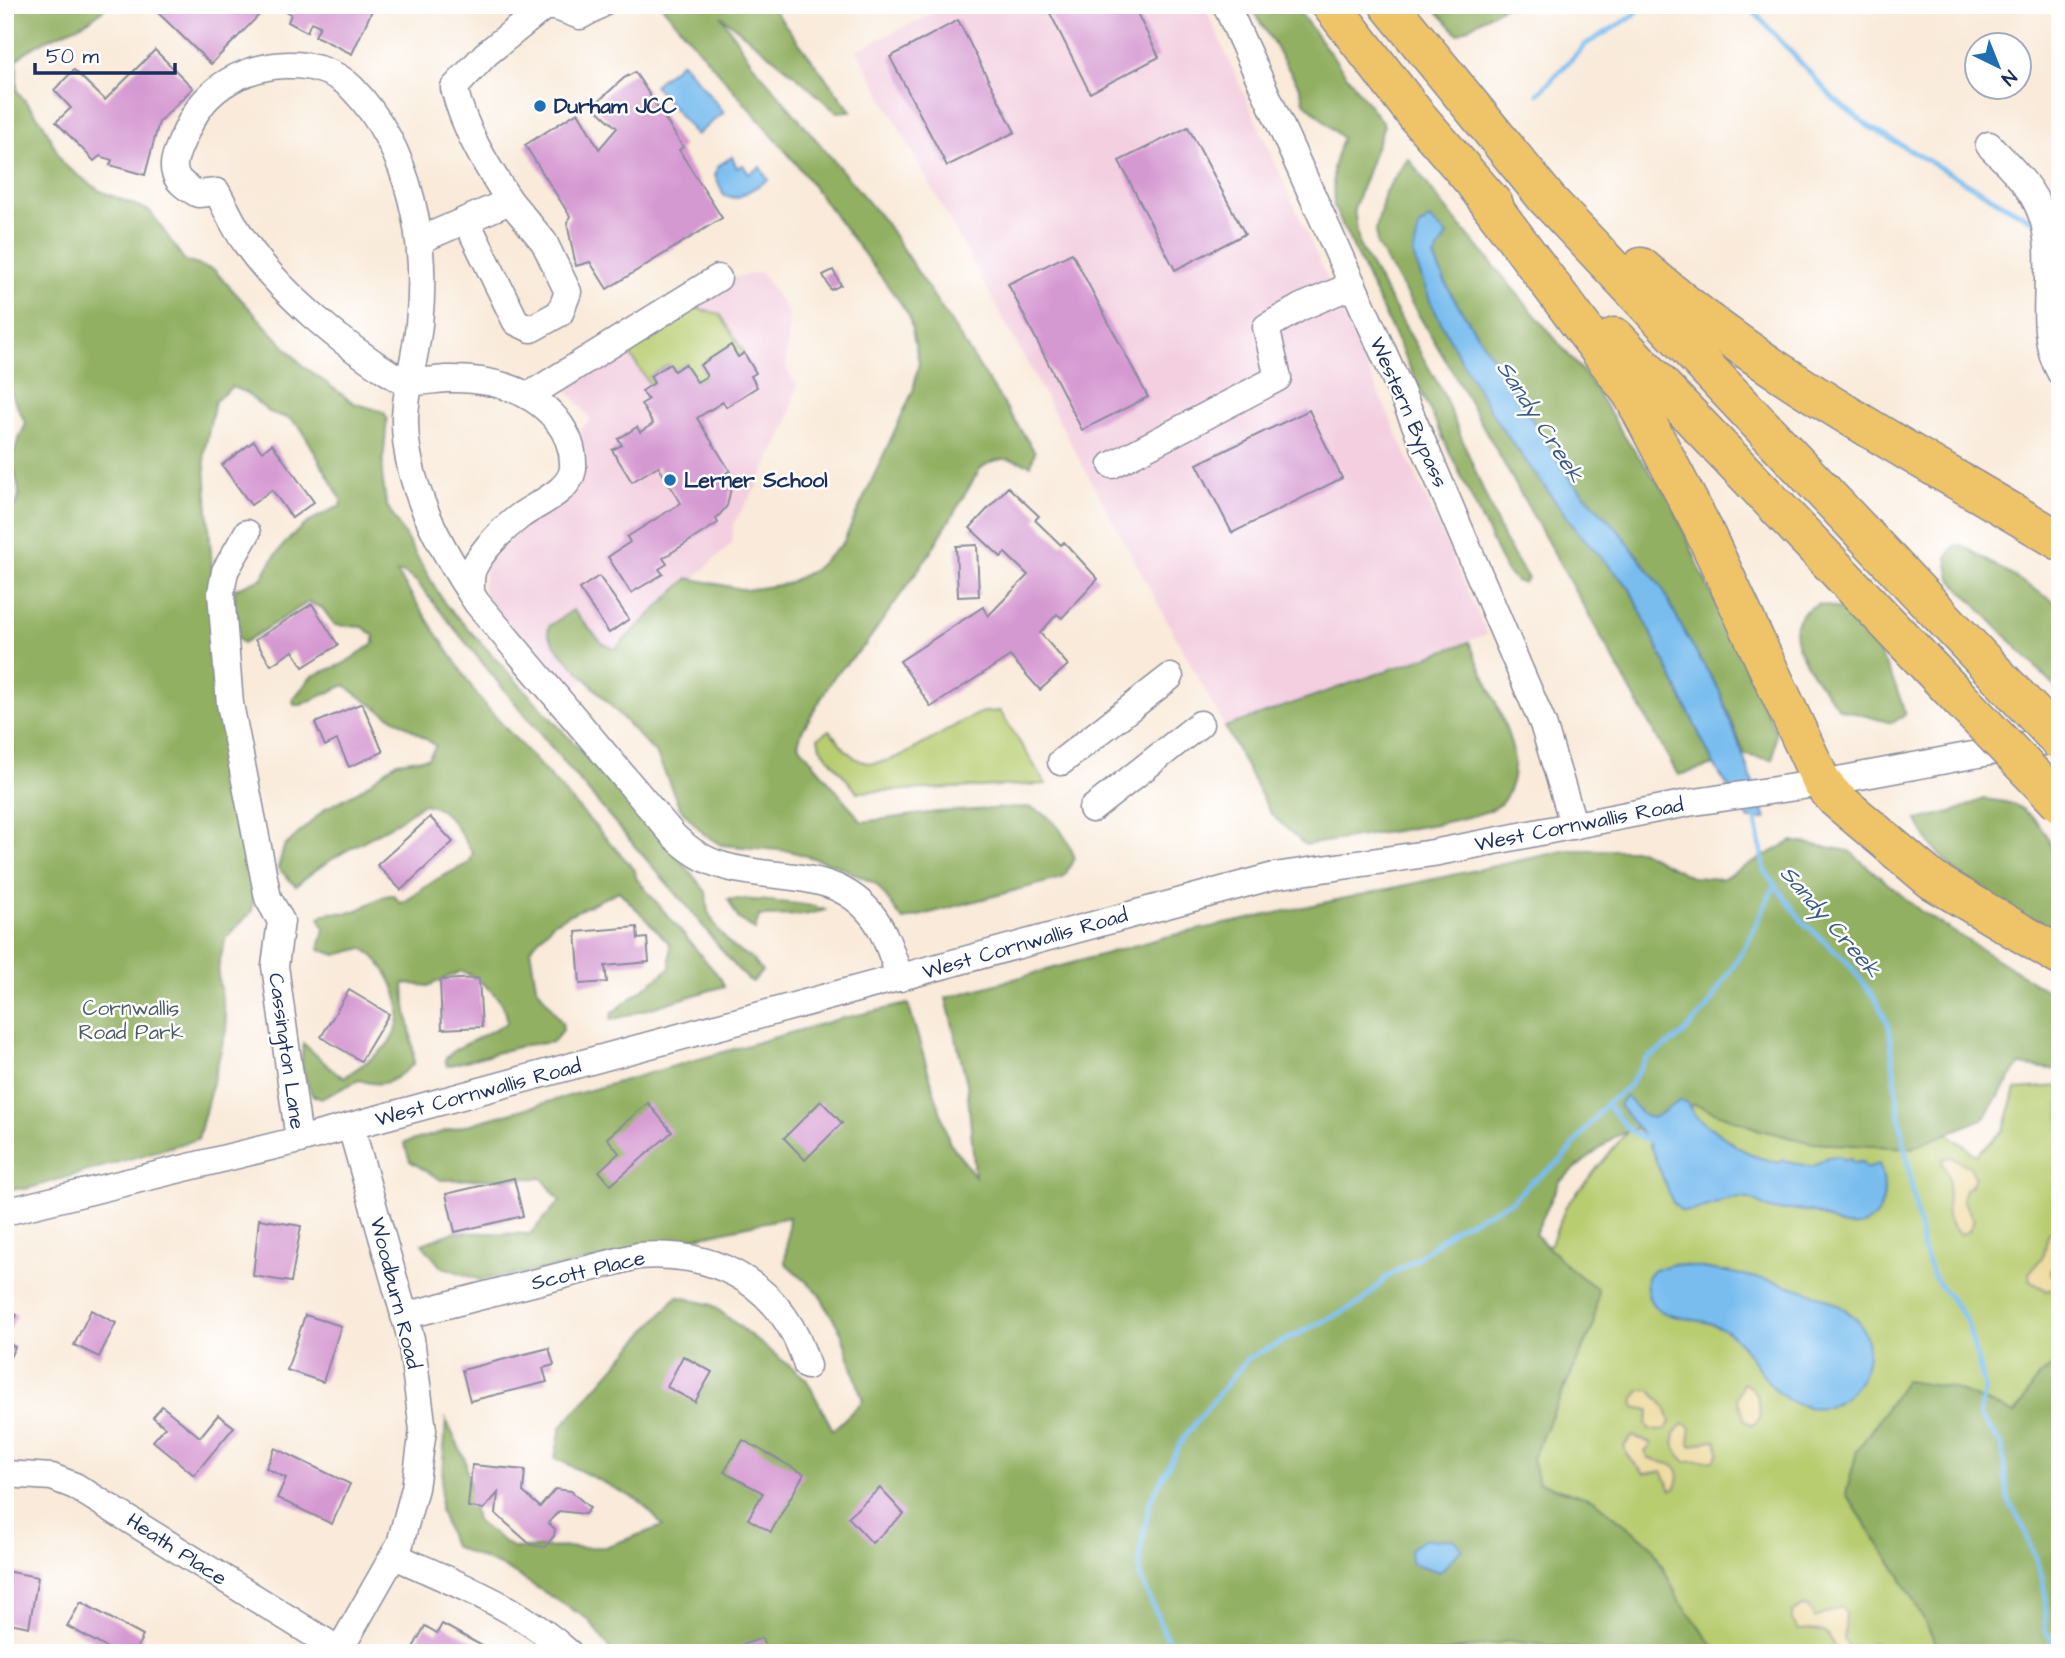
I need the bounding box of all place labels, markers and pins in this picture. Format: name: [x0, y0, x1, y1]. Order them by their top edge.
place label: Durham JCC: [554, 92, 677, 121]
marker: Durham JCC: [532, 98, 548, 114]
place label: Lerner School: [684, 466, 828, 495]
marker: Lerner School: [662, 472, 678, 488]

